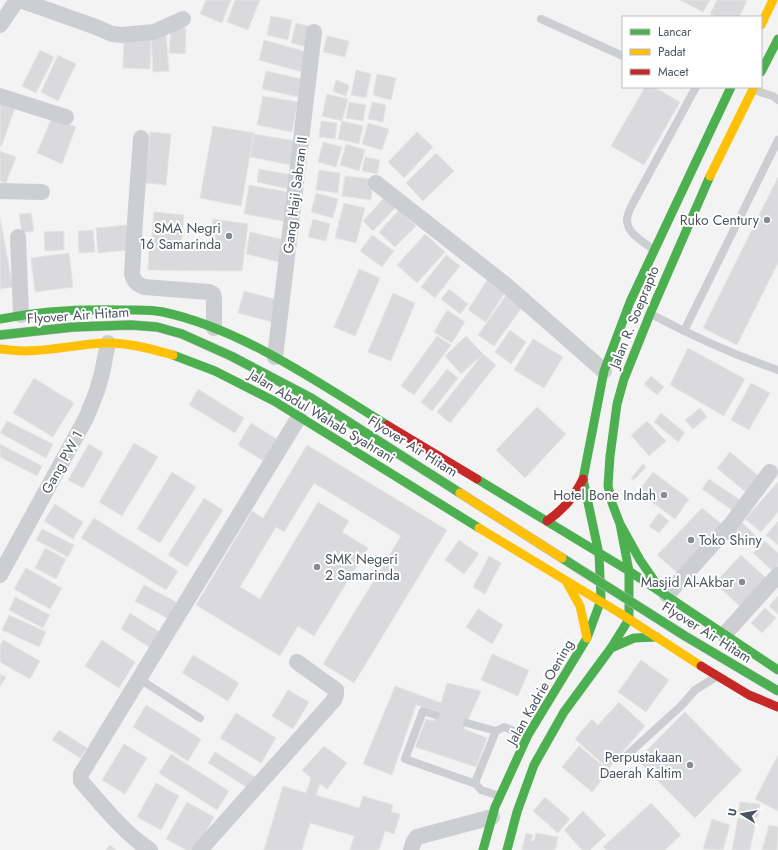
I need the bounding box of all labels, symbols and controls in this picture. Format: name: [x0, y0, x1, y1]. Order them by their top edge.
legend: [622, 16, 762, 88]
text: Lancar: [658, 23, 692, 41]
text: Padat: [658, 43, 686, 61]
text: Macet: [658, 63, 688, 81]
street label: Gang Haji Sabran II: [278, 135, 312, 255]
place label: Ruko Century: [680, 210, 760, 230]
marker: Ruko Century: [762, 215, 772, 225]
place label: SMA Negri 16 Samarinda: [140, 218, 221, 254]
marker: SMA Negri 16 Samarinda: [224, 231, 234, 241]
street label: Jalan R. Soeprapto: [604, 262, 664, 373]
street label: Flyover Air Hitam: [26, 301, 130, 329]
street label: Jalan Abdul Wahab Syahrani: [243, 363, 399, 468]
street label: Flyover Air Hitam: [364, 410, 462, 482]
street label: Gang PW 1: [36, 427, 88, 497]
place label: Hotel Bone Indah: [553, 485, 656, 505]
marker: Hotel Bone Indah: [659, 490, 669, 500]
place label: Toko Shiny: [699, 530, 762, 550]
marker: Toko Shiny: [686, 535, 696, 545]
place label: SMK Negeri 2 Samarinda: [325, 549, 400, 585]
marker: SMK Negeri 2 Samarinda: [312, 562, 322, 572]
place label: Masjid Al-Akbar: [641, 572, 734, 592]
marker: Masjid Al-Akbar: [737, 577, 747, 587]
street label: Flyover Air Hitam: [658, 596, 756, 668]
street label: Jalan Kadrie Oening: [501, 636, 578, 750]
place label: Perpustakaan Daerah Kaltim: [600, 747, 682, 783]
marker: Perpustakaan Daerah Kaltim: [685, 760, 695, 770]
north arrow: [722, 794, 762, 834]
text: U: [724, 807, 741, 817]

